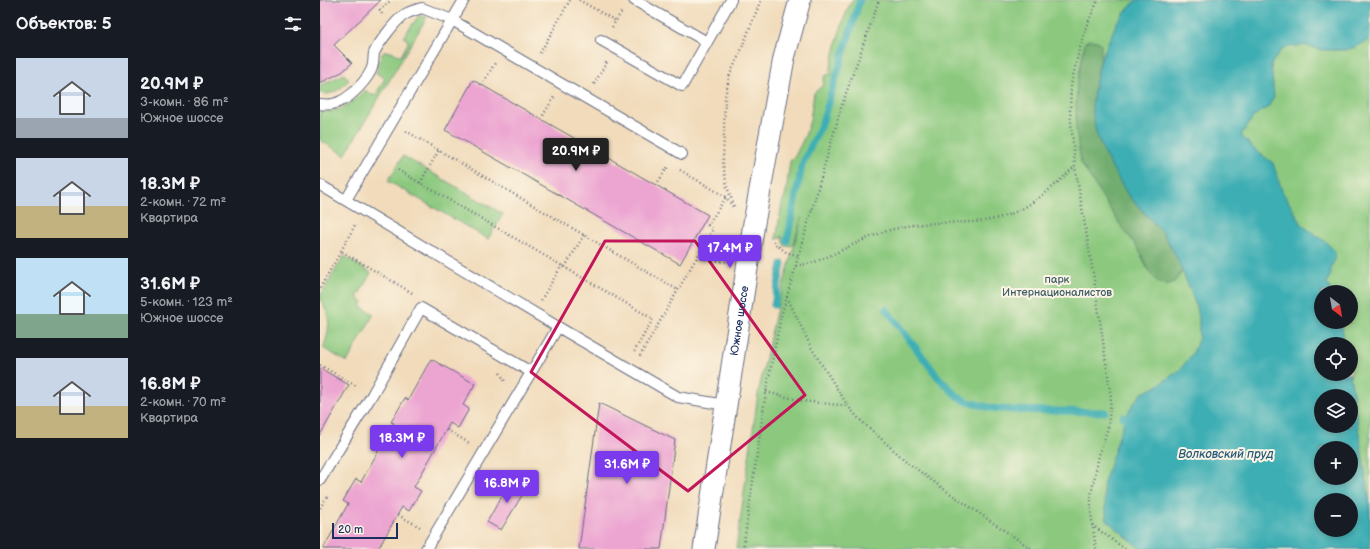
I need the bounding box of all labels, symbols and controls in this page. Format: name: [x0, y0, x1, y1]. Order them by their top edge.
icon: filters: [282, 13, 304, 35]
text: Объектов: 5: [16, 14, 112, 34]
icon: home: [48, 74, 96, 122]
text: 20.9M ₽: [140, 74, 203, 94]
text: 3-комн. · 86 m²: [140, 94, 229, 110]
text: Южное шоссе: [140, 110, 224, 126]
pin: 20.9M ₽: [539, 138, 613, 172]
text: 20.9M ₽: [552, 143, 600, 159]
icon: home: [48, 174, 96, 222]
text: 18.3M ₽: [140, 174, 200, 194]
text: 2-комн. · 72 m²: [140, 194, 226, 210]
text: Квартира: [140, 210, 198, 226]
pin: 17.4M ₽: [693, 235, 767, 269]
text: 17.4M ₽: [707, 240, 753, 256]
park label: парк Интернационалистов: [1002, 273, 1112, 299]
icon: home: [48, 274, 96, 322]
text: 31.6M ₽: [140, 274, 200, 294]
street label: Южное шоссе: [728, 285, 751, 357]
north arrow: [1314, 285, 1358, 329]
map controls: [1314, 285, 1358, 537]
text: 5-комн. · 123 m²: [140, 294, 233, 310]
text: Южное шоссе: [140, 310, 224, 326]
button: locate: [1314, 337, 1358, 381]
icon: home: [48, 374, 96, 422]
text: 16.8M ₽: [140, 374, 201, 394]
button: layers: [1314, 389, 1358, 433]
text: 2-комн. · 70 m²: [140, 394, 226, 410]
text: Квартира: [140, 410, 198, 426]
pin: 18.3M ₽: [365, 425, 439, 459]
text: 18.3M ₽: [379, 430, 425, 446]
button: +: [1314, 441, 1358, 485]
water label: Волковский пруд: [1178, 447, 1274, 462]
pin: 31.6M ₽: [590, 451, 664, 485]
text: 31.6M ₽: [604, 456, 650, 472]
pin: 16.8M ₽: [470, 470, 544, 504]
text: 16.8M ₽: [484, 475, 530, 491]
button: −: [1314, 493, 1358, 537]
scale bar: [332, 521, 398, 540]
text: 20 m: [338, 523, 363, 536]

